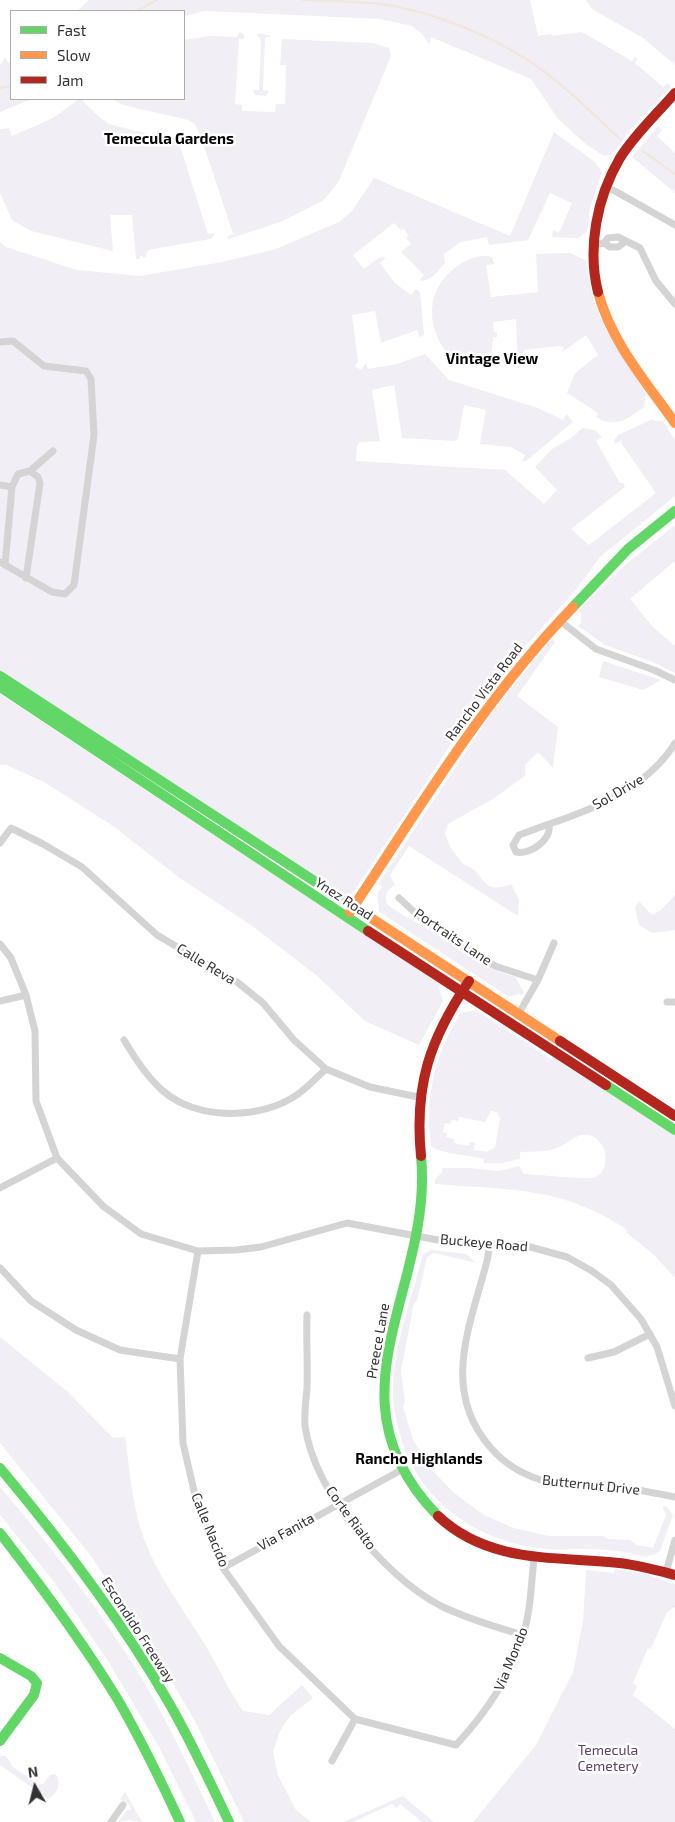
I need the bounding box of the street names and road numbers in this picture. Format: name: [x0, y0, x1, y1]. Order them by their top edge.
street label: Rancho Vista Road: [442, 640, 526, 744]
street label: Sol Drive: [589, 771, 647, 813]
street label: Ynez Road: [312, 874, 376, 924]
street label: Portraits Lane: [411, 905, 495, 969]
street label: Calle Reva: [174, 940, 238, 988]
street label: Buckeye Road: [439, 1231, 529, 1255]
street label: Preece Lane: [363, 1302, 393, 1380]
street label: Butternut Drive: [541, 1472, 641, 1498]
street label: Corte Rialto: [322, 1483, 380, 1553]
street label: Calle Nacido: [188, 1490, 232, 1570]
street label: Via Fanita: [255, 1510, 317, 1554]
street label: Escondido Freeway: [98, 1574, 178, 1686]
street label: Via Mondo: [491, 1625, 531, 1693]

